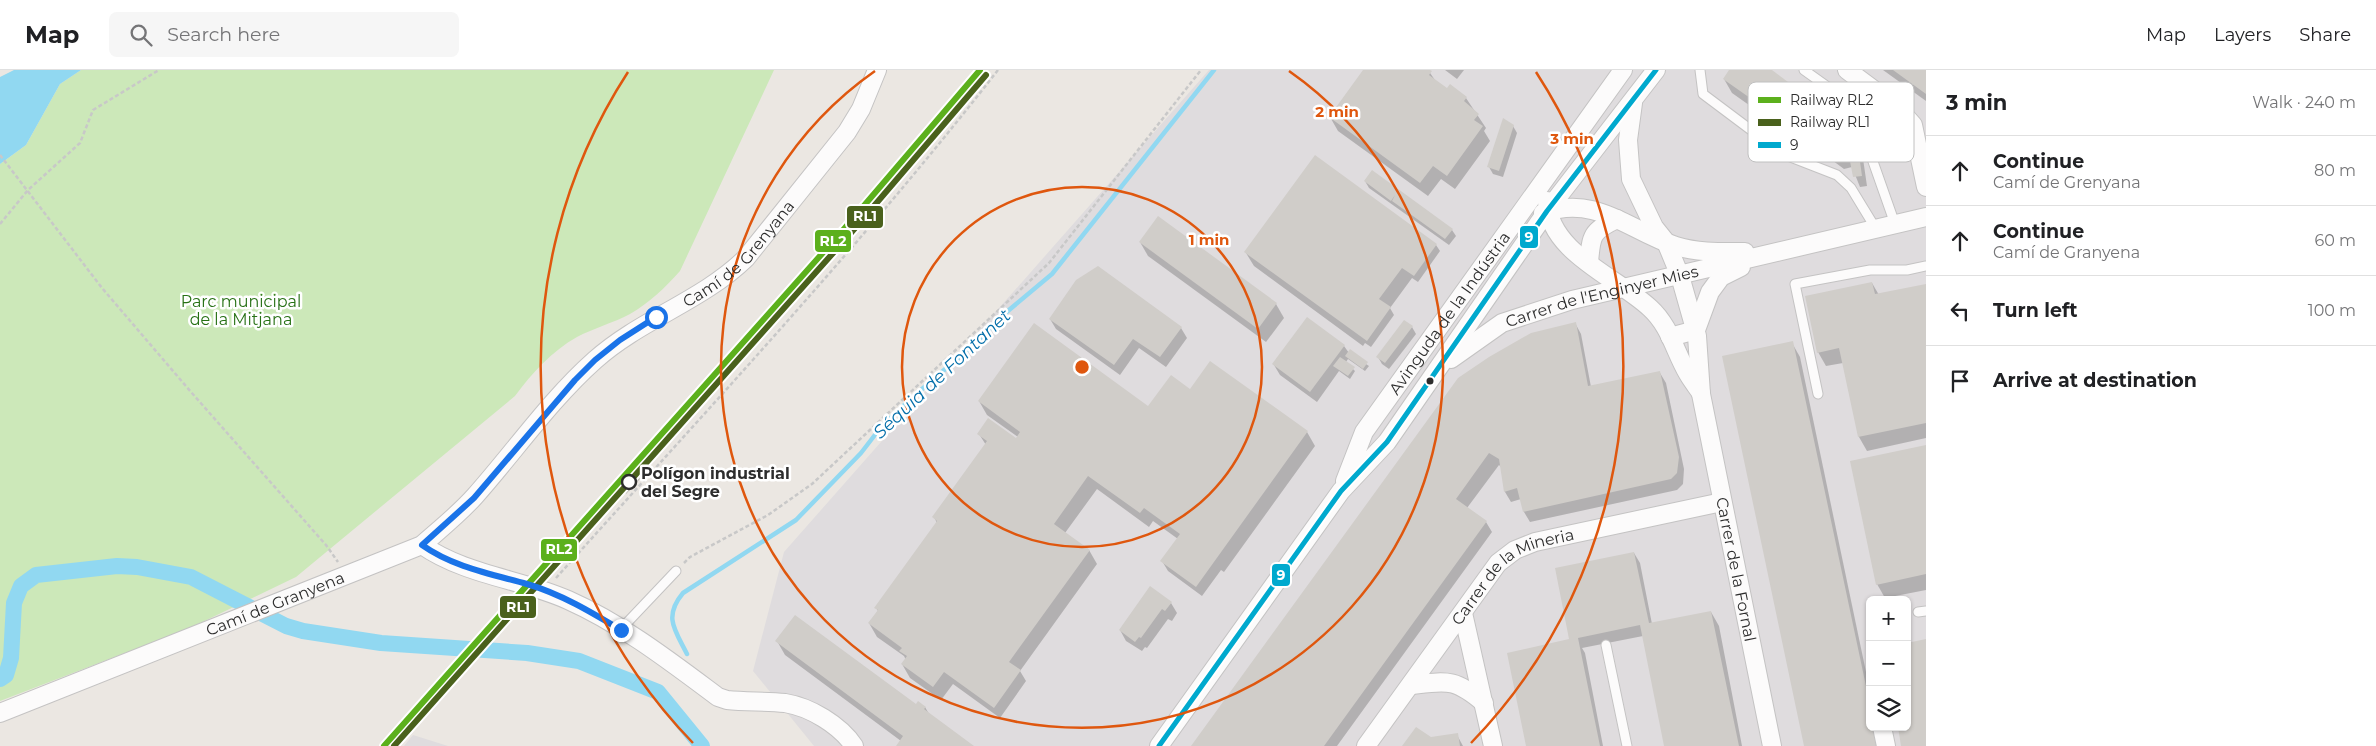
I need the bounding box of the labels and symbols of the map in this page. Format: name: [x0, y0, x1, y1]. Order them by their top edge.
legend: [1748, 82, 1914, 162]
text: Railway RL2: [1790, 91, 1873, 109]
text: 2 min: [1315, 102, 1359, 121]
text: Railway RL1: [1790, 113, 1870, 131]
text: 3 min: [1549, 129, 1594, 148]
text: 9: [1790, 136, 1799, 154]
street label: Camí de Grenyana: [679, 197, 798, 311]
line badge: RL1: [846, 205, 884, 229]
text: RL1: [853, 207, 877, 225]
line badge: 9: [1519, 225, 1539, 249]
street label: Avinguda de la Indústria: [1385, 228, 1514, 398]
text: 9: [1525, 228, 1534, 246]
line badge: RL2: [814, 229, 852, 253]
text: 1 min: [1189, 230, 1229, 249]
text: RL2: [819, 232, 847, 250]
street label: Carrer de l'Enginyer Mies: [1503, 262, 1700, 331]
park label: Parc municipal de la Mitjana: [181, 292, 301, 329]
water label: Séquia de Fontanet: [869, 304, 1016, 443]
route start: [645, 306, 668, 329]
centre of rings: [1073, 358, 1091, 376]
unlabelled marker: [1425, 376, 1435, 386]
place label: Polígon industrial del Segre: [641, 464, 790, 501]
marker: Polígon industrial del Segre: [621, 474, 637, 490]
street label: Carrer de la Fornal: [1712, 495, 1760, 643]
street label: Carrer de la Mineria: [1448, 525, 1576, 629]
line badge: RL2: [540, 538, 578, 562]
text: RL2: [545, 540, 573, 558]
line badge: 9: [1271, 563, 1291, 587]
text: 9: [1277, 566, 1286, 584]
street label: Camí de Granyena: [203, 568, 347, 640]
line badge: RL1: [499, 595, 537, 619]
text: RL1: [506, 598, 530, 616]
route end: [610, 619, 633, 642]

